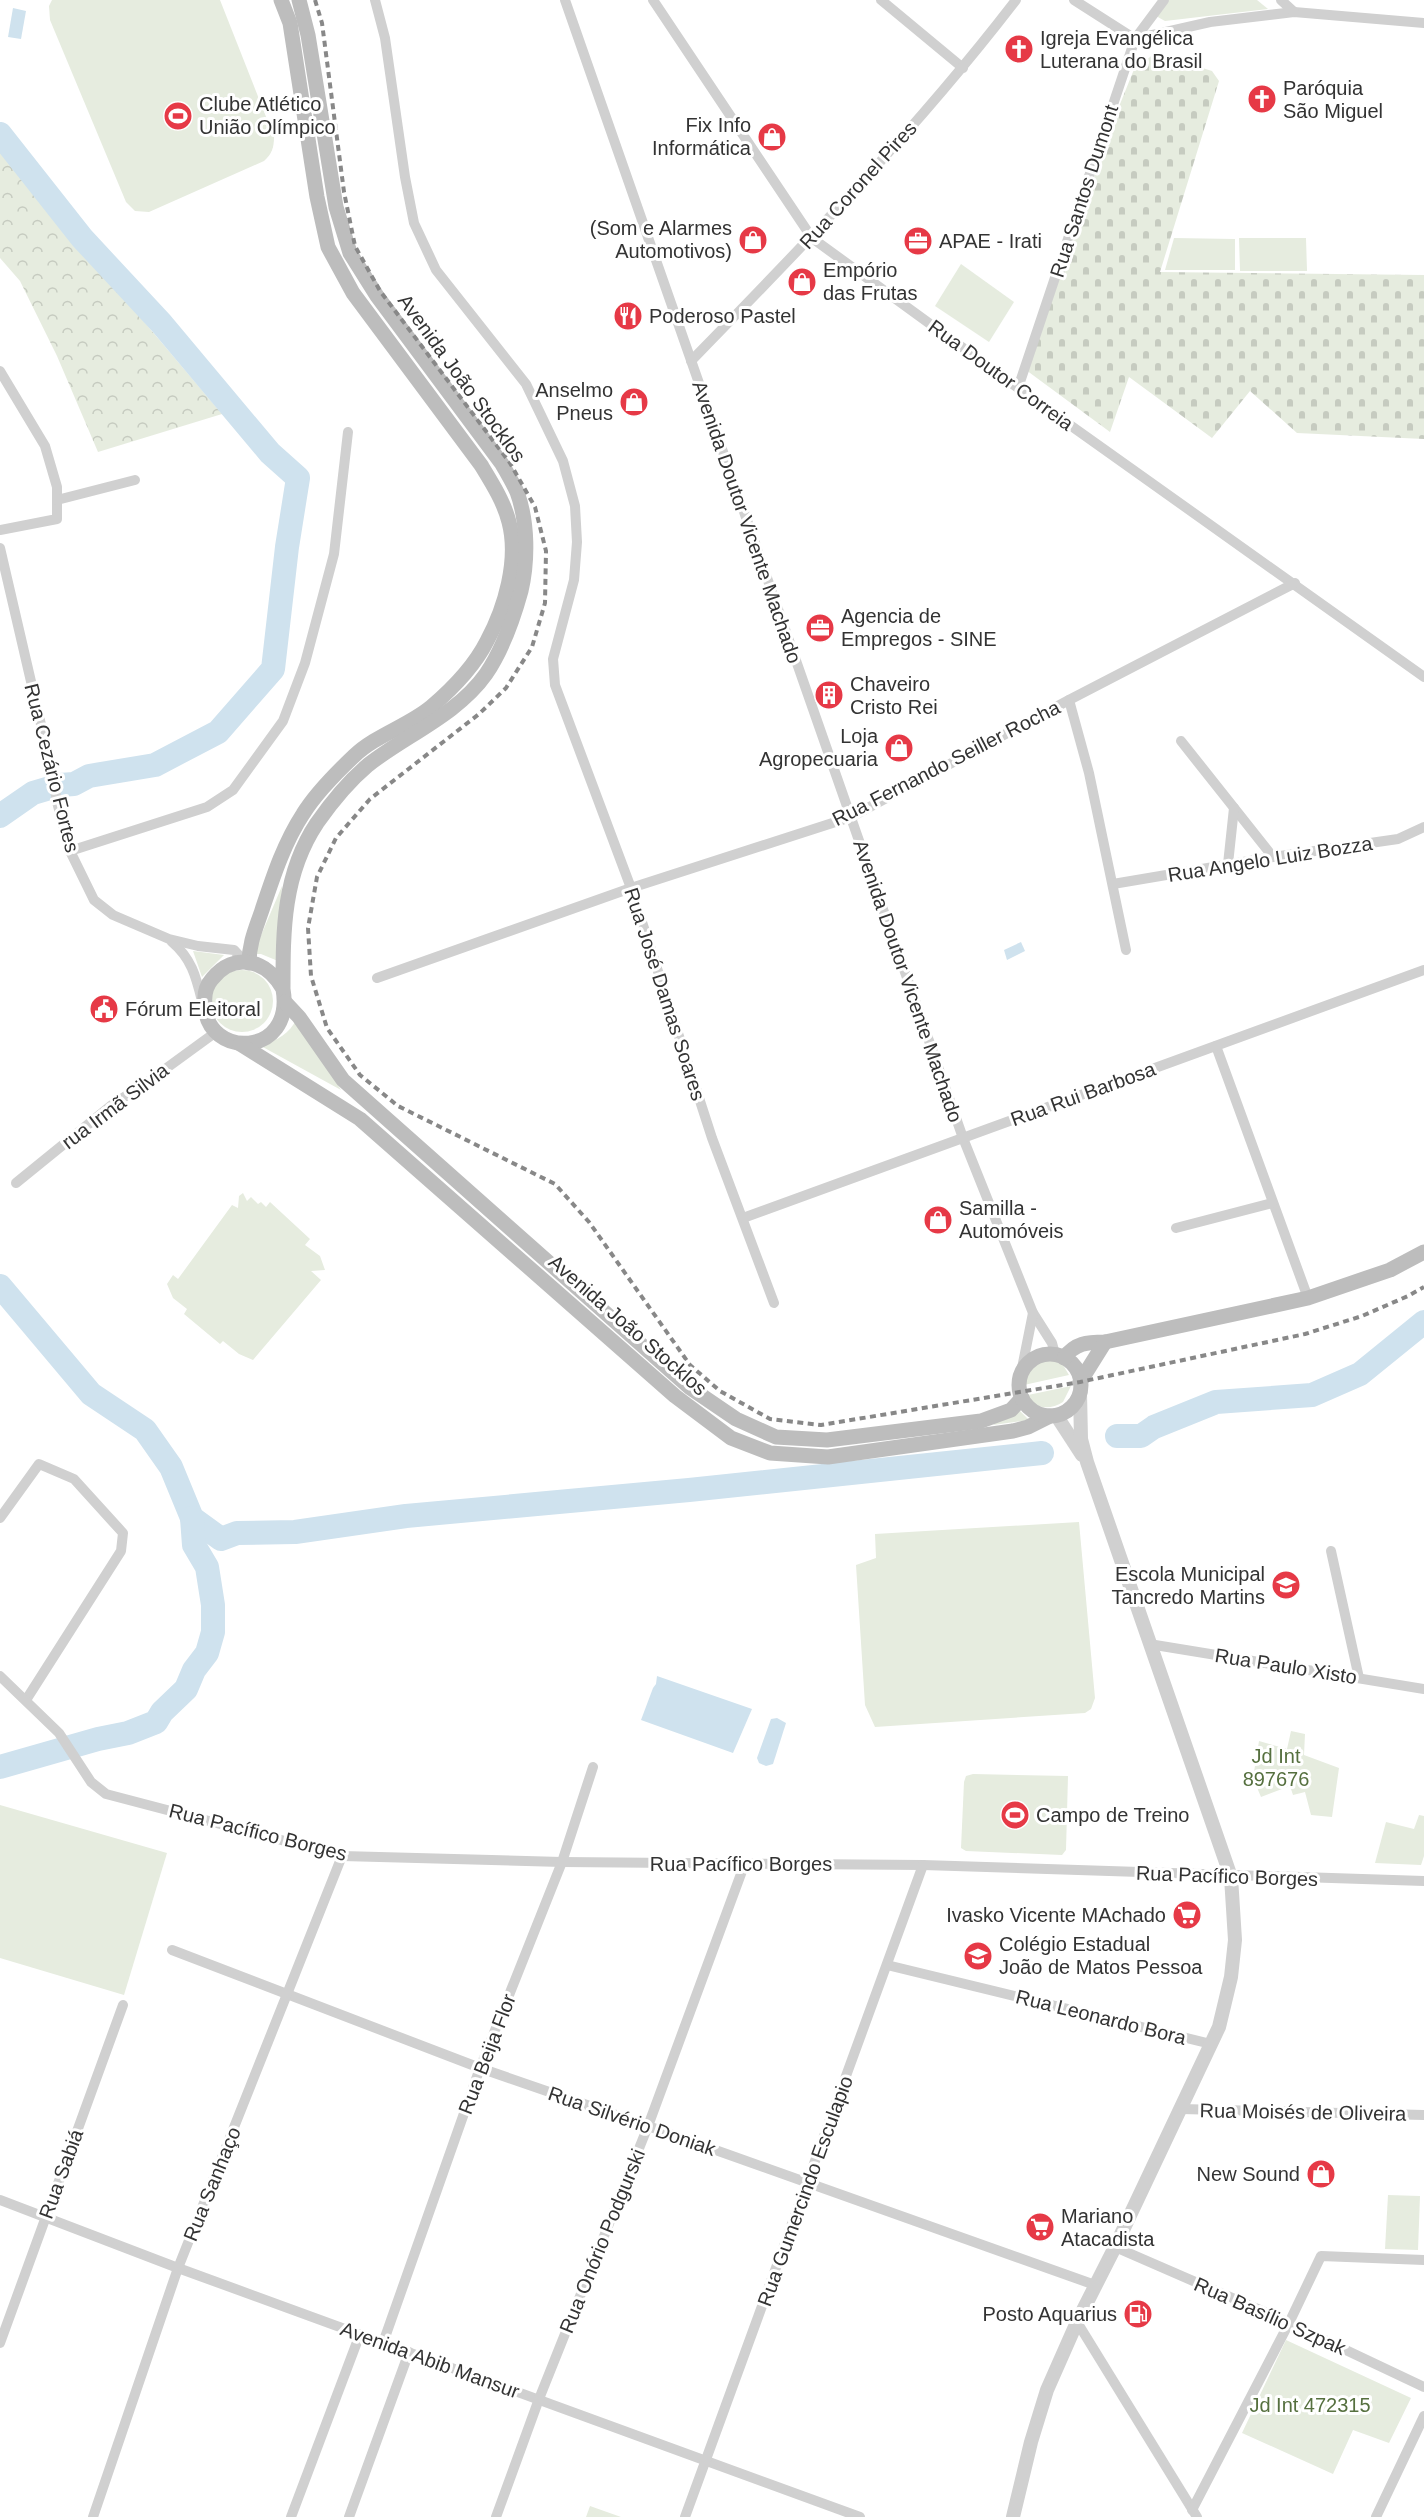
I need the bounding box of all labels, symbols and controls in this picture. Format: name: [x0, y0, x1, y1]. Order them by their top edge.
place label: Igreja Evangélica Luterana do Brasil: [1040, 27, 1202, 72]
church icon: Igreja Evangélica Luterana do Brasil: [1003, 33, 1035, 65]
place label: Paróquia São Miguel: [1283, 77, 1383, 122]
church icon: Paróquia São Miguel: [1246, 83, 1278, 115]
place label: Clube Atlético União Olímpico: [199, 93, 336, 138]
sports icon: Clube Atlético União Olímpico: [162, 100, 194, 132]
street label: Rua Santos Dumont: [1046, 102, 1122, 280]
place label: Fix Info Informática: [652, 114, 752, 159]
street label: Rua Coronel Pires: [795, 117, 921, 253]
shop icon: Fix Info Informática: [756, 121, 788, 153]
place label: (Som e Alarmes Automotivos): [590, 217, 732, 262]
shop icon: (Som e Alarmes Automotivos): [737, 224, 769, 256]
office icon: APAE - Irati: [902, 225, 934, 257]
place label: APAE - Irati: [939, 230, 1042, 252]
place label: Empório das Frutas: [823, 259, 917, 304]
shop icon: Empório das Frutas: [786, 266, 818, 298]
street label: Avenida João Stocklos: [394, 290, 530, 466]
restaurant icon: Poderoso Pastel: [612, 300, 644, 332]
place label: Poderoso Pastel: [649, 305, 796, 327]
street label: Rua Doutor Correia: [924, 315, 1078, 435]
street label: Avenida Doutor Vicente Machado: [688, 378, 806, 666]
place label: Anselmo Pneus: [535, 379, 613, 424]
shop icon: Anselmo Pneus: [618, 386, 650, 418]
place label: Agencia de Empregos - SINE: [841, 605, 997, 650]
office icon: Agencia de Empregos - SINE: [804, 612, 836, 644]
place label: Chaveiro Cristo Rei: [850, 673, 938, 718]
building icon: Chaveiro Cristo Rei: [813, 679, 845, 711]
street label: Rua Cezário Fortes: [20, 681, 84, 855]
street label: Rua Fernando Seiller Rocha: [829, 696, 1064, 830]
place label: Loja Agropecuaria: [759, 725, 879, 770]
shop icon: Loja Agropecuaria: [883, 732, 915, 764]
street label: Rua Angelo Luiz Bozza: [1166, 832, 1375, 886]
street label: Avenida Doutor Vicente Machado: [849, 837, 967, 1125]
street label: Rua José Damas Soares: [620, 885, 710, 1103]
public building icon: Fórum Eleitoral: [88, 993, 120, 1025]
place label: Fórum Eleitoral: [125, 998, 261, 1020]
street label: Rua Rui Barbosa: [1008, 1057, 1159, 1130]
street label: rua Irmã Silvia: [57, 1058, 173, 1153]
place label: Samilla - Automóveis: [959, 1197, 1064, 1242]
shop icon: Samilla - Automóveis: [922, 1204, 954, 1236]
street label: Avenida João Stocklos: [545, 1250, 711, 1400]
place label: Escola Municipal Tancredo Martins: [1112, 1563, 1265, 1608]
school or university icon: Escola Municipal Tancredo Martins: [1270, 1569, 1302, 1601]
street label: Rua Paulo Xisto: [1213, 1644, 1359, 1688]
park label: Jd Int 897676: [1243, 1745, 1309, 1790]
street label: Rua Pacífico Borges: [167, 1799, 349, 1865]
sports icon: Campo de Treino: [999, 1799, 1031, 1831]
place label: Campo de Treino: [1036, 1804, 1189, 1826]
street label: Rua Pacífico Borges: [650, 1853, 832, 1875]
street label: Rua Pacífico Borges: [1136, 1862, 1318, 1890]
supermarket icon: Ivasko Vicente MAchado: [1171, 1899, 1203, 1931]
place label: Ivasko Vicente MAchado: [946, 1904, 1166, 1926]
place label: Colégio Estadual João de Matos Pessoa: [999, 1933, 1203, 1978]
school or university icon: Colégio Estadual João de Matos Pessoa: [962, 1940, 994, 1972]
street label: Rua Leonardo Bora: [1014, 1985, 1189, 2049]
street label: Rua Beija Flor: [454, 1991, 520, 2117]
street label: Rua Gumercindo Esculapio: [753, 2073, 857, 2309]
street label: Rua Silvério Doniak: [545, 2082, 720, 2160]
street label: Rua Moisés de Oliveira: [1199, 2099, 1407, 2125]
street label: Rua Sanhaço: [179, 2124, 245, 2244]
street label: Rua Sabiá: [35, 2126, 88, 2222]
street label: Rua Onório Podgurski: [555, 2146, 649, 2336]
shop icon: New Sound: [1305, 2158, 1337, 2190]
place label: New Sound: [1197, 2163, 1300, 2185]
place label: Mariano Atacadista: [1061, 2205, 1155, 2250]
supermarket icon: Mariano Atacadista: [1024, 2211, 1056, 2243]
street label: Rua Basílio Szpak: [1191, 2273, 1350, 2360]
fuel station icon: Posto Aquarius: [1122, 2298, 1154, 2330]
place label: Posto Aquarius: [982, 2303, 1117, 2325]
street label: Avenida Abib Mansur: [338, 2317, 523, 2403]
park label: Jd Int 472315: [1249, 2394, 1371, 2416]

